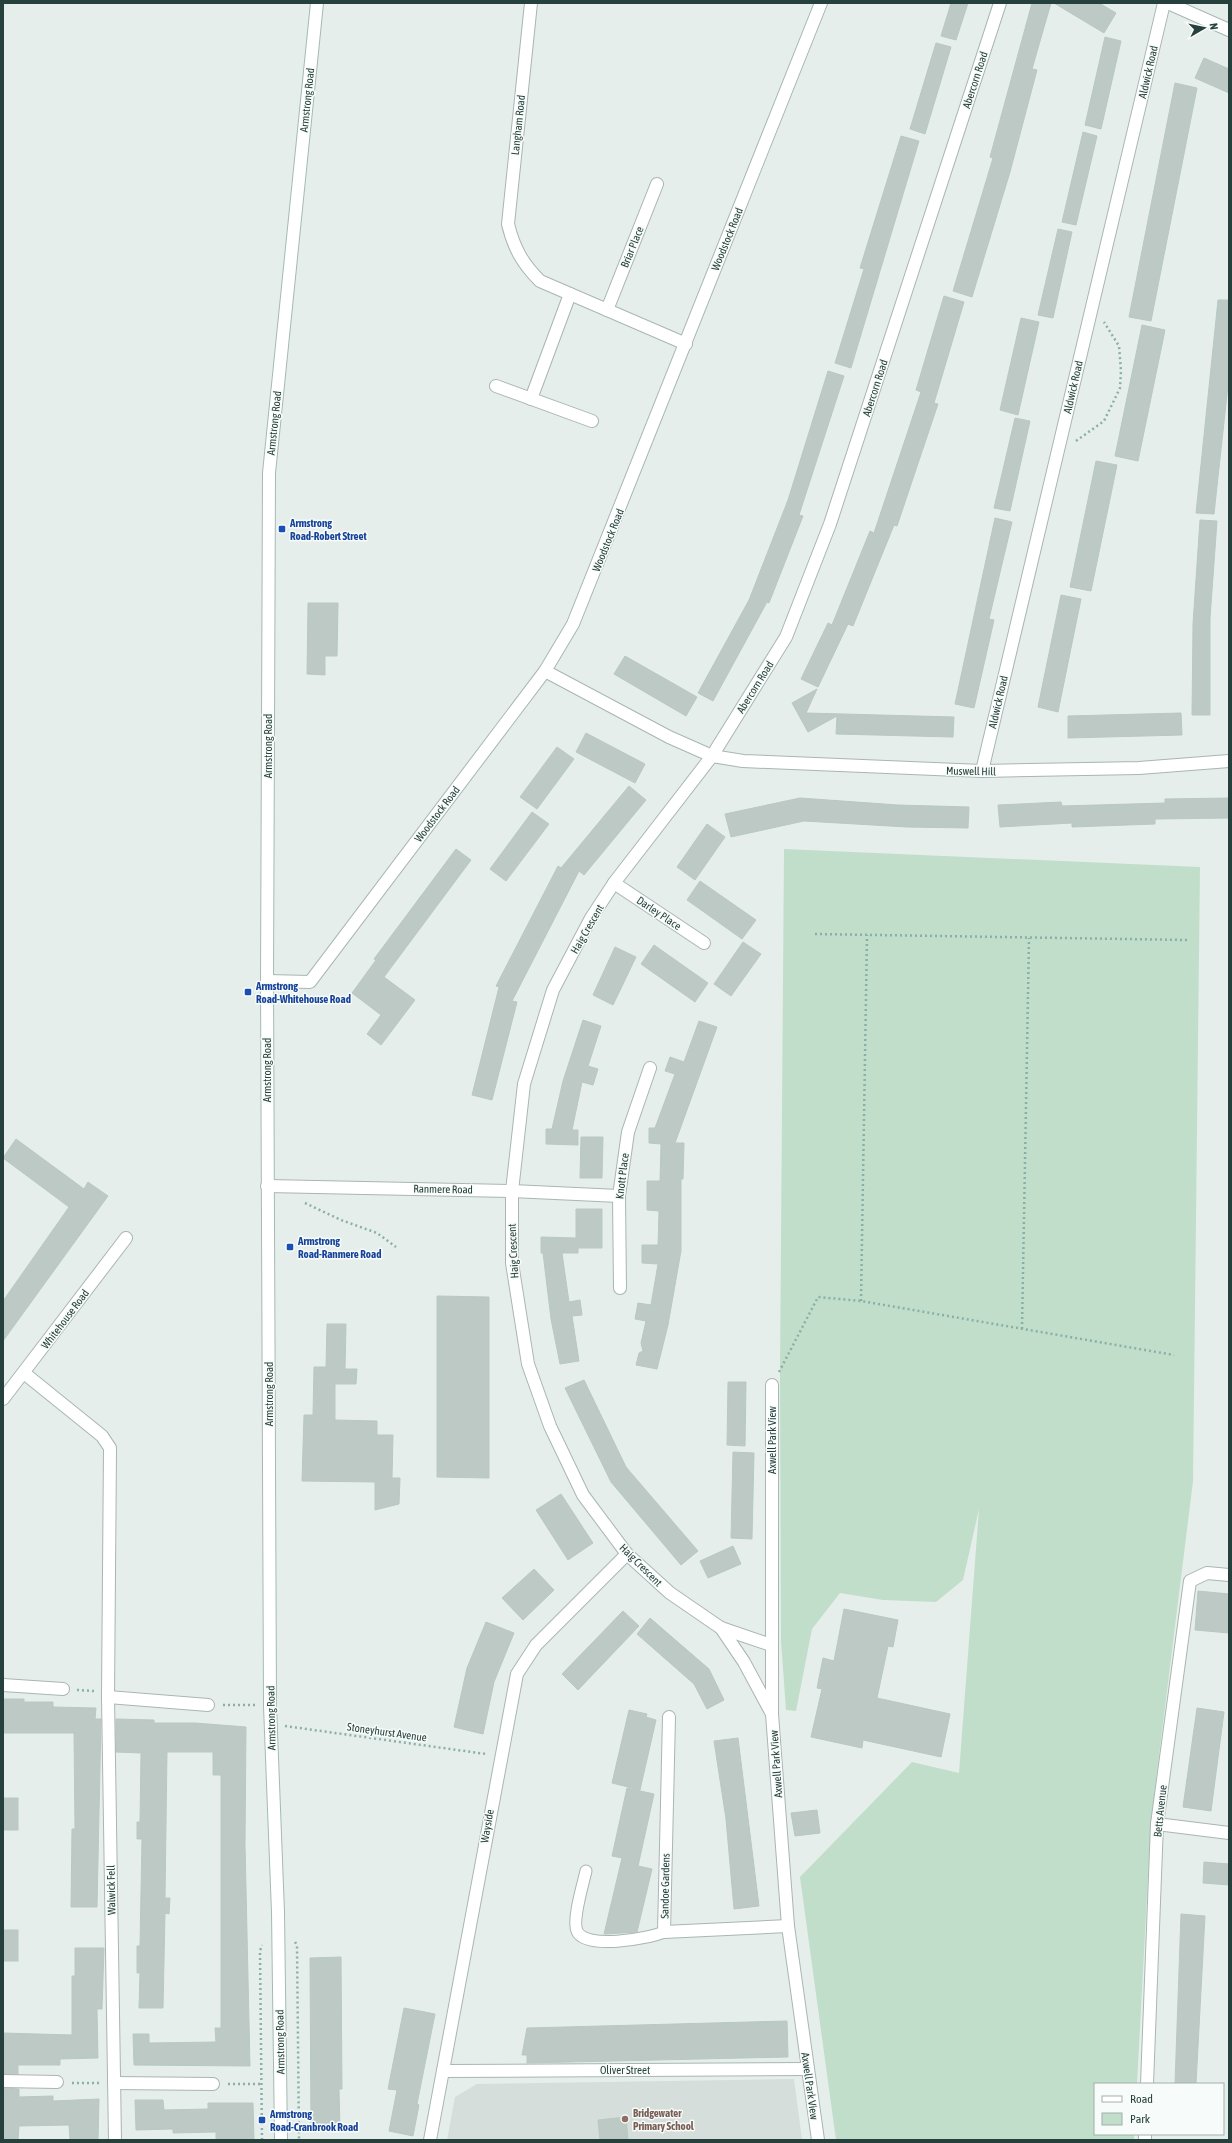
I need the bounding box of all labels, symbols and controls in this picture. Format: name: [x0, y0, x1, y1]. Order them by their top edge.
north arrow: [1184, 8, 1224, 48]
text: N: [1207, 22, 1220, 31]
street label: Aldwick Road: [1136, 44, 1160, 100]
street label: Abercorn Road: [960, 50, 990, 110]
street label: Armstrong Road: [298, 67, 316, 133]
street label: Langham Road: [509, 94, 527, 156]
street label: Woodstock Road: [709, 206, 745, 272]
street label: Briar Place: [618, 225, 646, 269]
street label: Abercorn Road: [860, 358, 890, 418]
street label: Aldwick Road: [1061, 359, 1085, 415]
street label: Armstrong Road: [265, 390, 283, 456]
street label: Woodstock Road: [590, 507, 626, 573]
place label: Armstrong Road-Robert Street: [289, 517, 367, 542]
marker: Armstrong Road-Robert Street: [277, 524, 287, 534]
street label: Abercorn Road: [734, 659, 776, 715]
street label: Aldwick Road: [986, 674, 1010, 730]
street label: Armstrong Road: [262, 714, 274, 778]
street label: Muswell Hill: [946, 765, 996, 777]
street label: Woodstock Road: [412, 784, 462, 844]
street label: Darley Place: [635, 894, 683, 932]
street label: Haig Crescent: [568, 902, 606, 956]
place label: Armstrong Road-Whitehouse Road: [255, 980, 351, 1005]
marker: Armstrong Road-Whitehouse Road: [243, 987, 253, 997]
street label: Armstrong Road: [261, 1038, 273, 1102]
street label: Knott Place: [613, 1152, 631, 1200]
street label: Ranmere Road: [413, 1182, 473, 1196]
street label: Haig Crescent: [506, 1223, 520, 1279]
place label: Armstrong Road-Ranmere Road: [297, 1235, 381, 1260]
marker: Armstrong Road-Ranmere Road: [285, 1242, 295, 1252]
street label: Whitehouse Road: [39, 1287, 91, 1351]
street label: Armstrong Road: [263, 1362, 275, 1426]
street label: Axwell Park View: [766, 1406, 778, 1474]
street label: Haig Crescent: [617, 1541, 665, 1589]
street label: Armstrong Road: [264, 1686, 278, 1750]
street label: Stoneyhurst Avenue: [346, 1720, 428, 1744]
street label: Axwell Park View: [768, 1729, 784, 1798]
street label: Betts Avenue: [1151, 1784, 1169, 1838]
street label: Wayside: [478, 1808, 496, 1844]
street label: Sandoe Gardens: [658, 1853, 672, 1919]
street label: Walwick Fell: [105, 1865, 117, 1915]
street label: Armstrong Road: [273, 2010, 287, 2074]
street label: Axwell Park View: [799, 2052, 821, 2121]
street label: Oliver Street: [600, 2064, 650, 2076]
legend: [1094, 2083, 1224, 2135]
text: Road: [1130, 2092, 1153, 2106]
place label: Bridgewater Primary School: [633, 2107, 695, 2132]
place label: Armstrong Road-Cranbrook Road: [269, 2108, 358, 2133]
text: Park: [1130, 2112, 1151, 2126]
marker: Bridgewater Primary School: [620, 2114, 630, 2124]
marker: Armstrong Road-Cranbrook Road: [257, 2115, 267, 2125]

